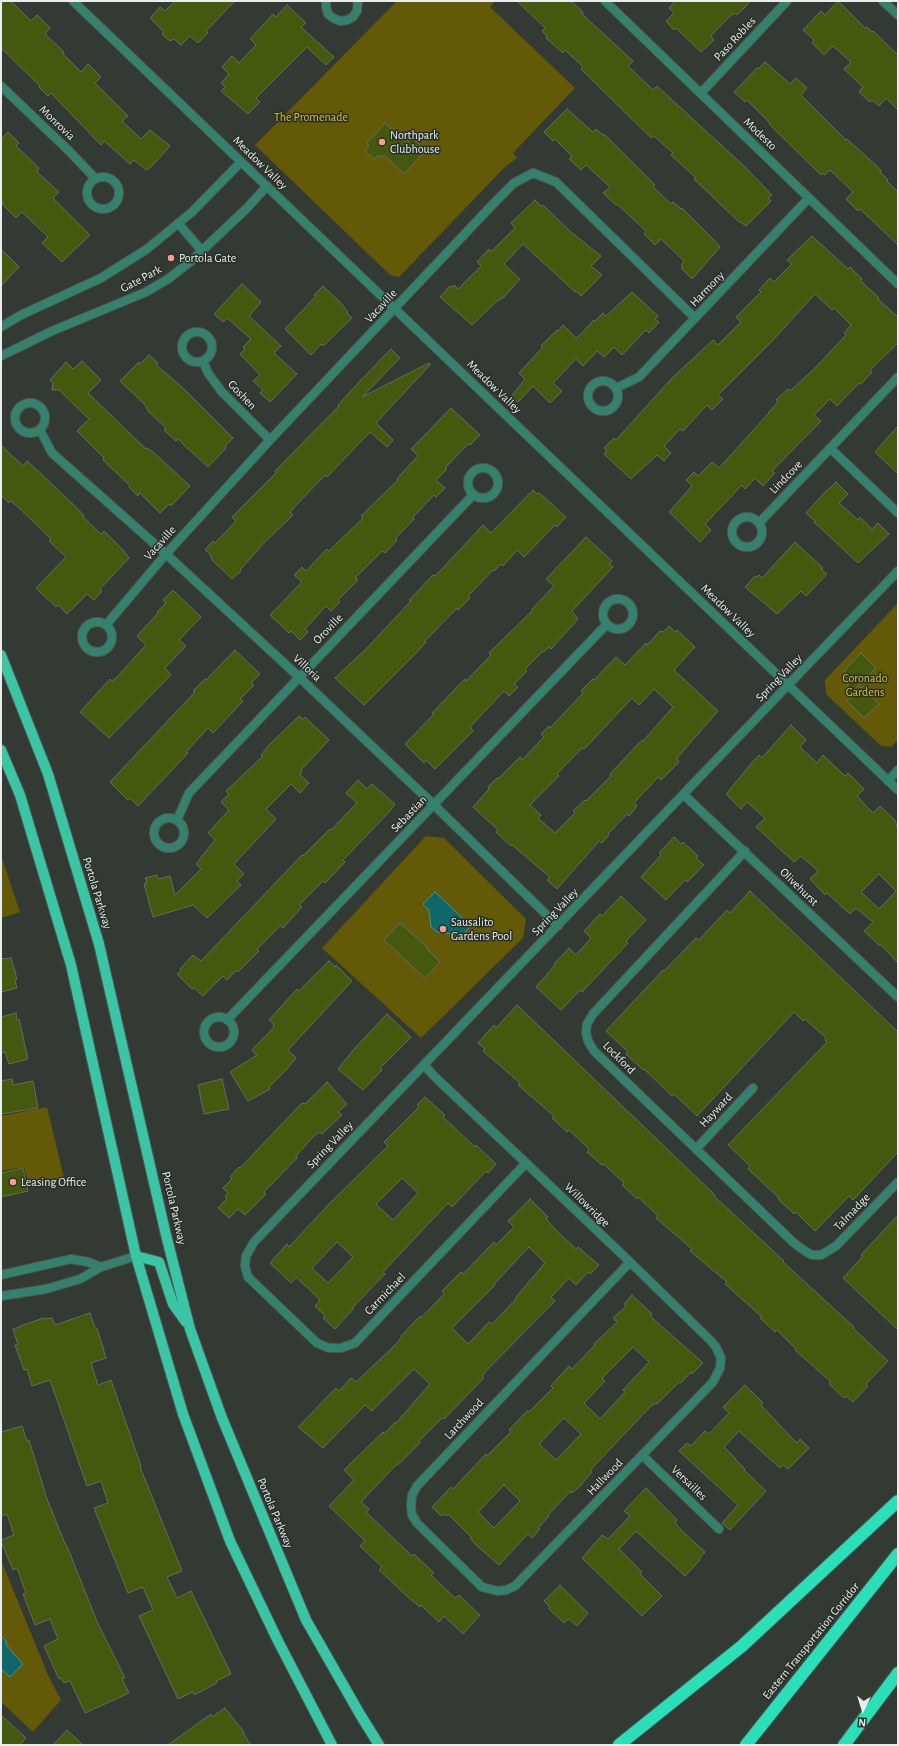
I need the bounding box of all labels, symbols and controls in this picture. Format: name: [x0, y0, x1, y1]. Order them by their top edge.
street label: Paso Robles: [711, 14, 759, 64]
street label: Monrovia: [36, 102, 78, 144]
park label: The Promenade: [274, 110, 348, 124]
street label: Modesto: [740, 115, 780, 153]
place label: Northpark Clubhouse: [390, 128, 440, 156]
street label: Meadow Valley: [230, 133, 290, 193]
marker: Northpark Clubhouse: [377, 137, 387, 147]
place label: Portola Gate: [179, 251, 236, 265]
marker: Portola Gate: [166, 253, 176, 263]
street label: Gate Park: [118, 262, 164, 296]
street label: Harmony: [687, 268, 727, 310]
street label: Vacaville: [362, 286, 400, 326]
street label: Meadow Valley: [464, 357, 524, 417]
street label: Goshen: [225, 377, 259, 413]
street label: Lindcove: [767, 457, 805, 497]
street label: Vacaville: [141, 523, 179, 563]
street label: Meadow Valley: [698, 581, 758, 641]
street label: Oroville: [310, 611, 346, 647]
street label: Villoria: [290, 651, 324, 685]
street label: Spring Valley: [753, 651, 805, 705]
park label: Coronado Gardens: [842, 671, 888, 699]
street label: Sebastian: [388, 793, 430, 835]
street label: Portola Parkway: [79, 855, 115, 931]
street label: Olivehurst: [777, 865, 821, 909]
street label: Spring Valley: [529, 885, 581, 939]
place label: Sausalito Gardens Pool: [451, 915, 512, 943]
marker: Sausalito Gardens Pool: [438, 924, 448, 934]
street label: Lockford: [600, 1039, 638, 1077]
street label: Hayward: [696, 1090, 736, 1130]
street label: Spring Valley: [304, 1118, 356, 1172]
street label: Portola Parkway: [159, 1170, 189, 1246]
place label: Leasing Office: [21, 1175, 86, 1189]
marker: Leasing Office: [8, 1177, 18, 1187]
street label: Willowridge: [561, 1180, 613, 1230]
street label: Talmadge: [831, 1190, 873, 1234]
street label: Carmichael: [361, 1270, 409, 1318]
street label: Larchwood: [441, 1396, 487, 1442]
street label: Hallwood: [584, 1456, 626, 1498]
street label: Versailles: [668, 1462, 710, 1504]
street label: Portola Parkway: [254, 1476, 296, 1550]
street label: Eastern Transportation Corridor: [760, 1580, 862, 1702]
north arrow: [843, 1690, 883, 1730]
text: N: [858, 1717, 866, 1728]

